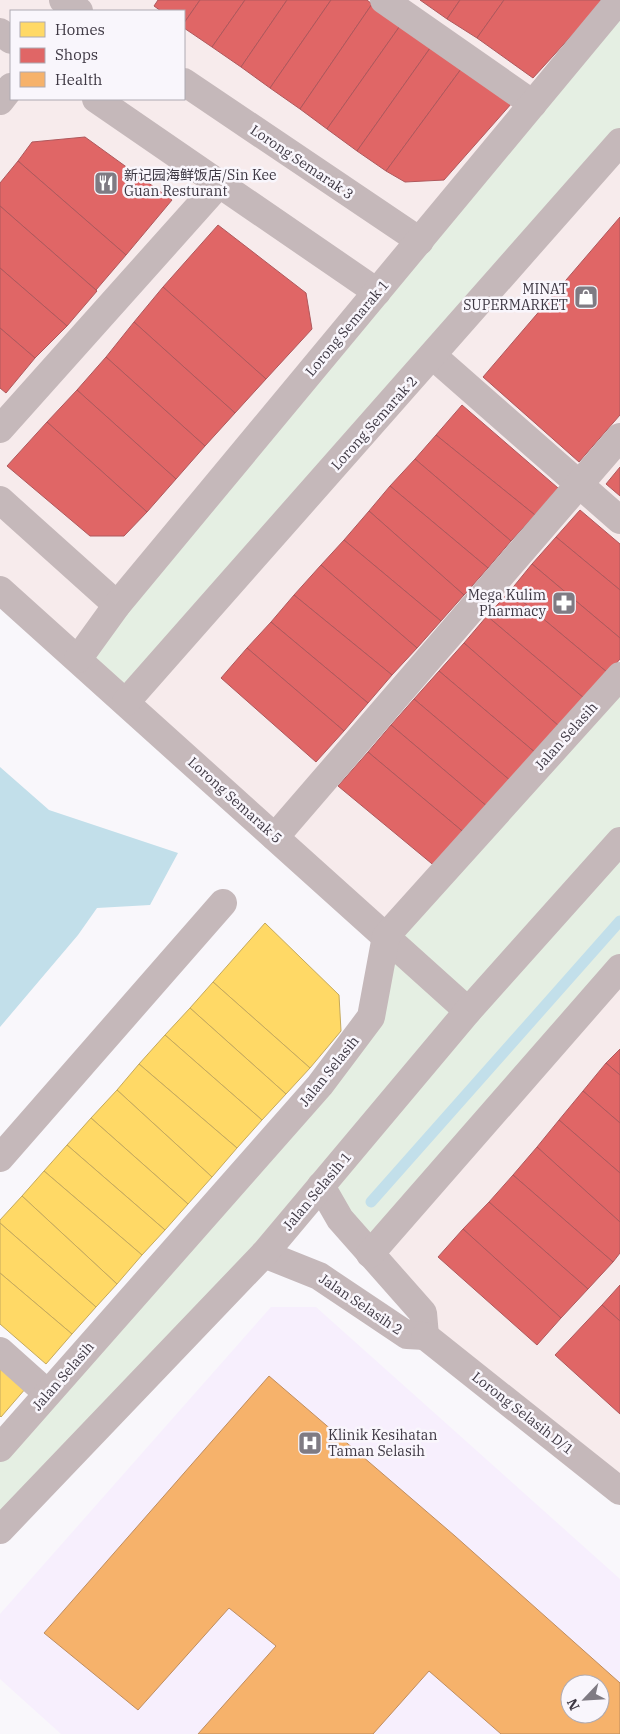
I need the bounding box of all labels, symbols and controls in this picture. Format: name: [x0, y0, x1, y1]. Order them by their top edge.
legend: [10, 10, 185, 100]
text: Homes: [55, 20, 105, 39]
text: Shops: [55, 45, 98, 64]
text: Health: [55, 70, 102, 89]
street label: Lorong Semarak 3: [247, 121, 357, 203]
place label: 新记园海鲜饭店/Sin Kee Guan Resturant: [124, 166, 277, 200]
restaurant icon: 新记园海鲜饭店/Sin Kee Guan Resturant: [93, 170, 119, 196]
street label: Lorong Semarak 1: [301, 276, 393, 380]
place label: MINAT SUPERMARKET: [463, 280, 568, 314]
shop icon: MINAT SUPERMARKET: [573, 284, 599, 310]
street label: Lorong Semarak 2: [327, 372, 421, 474]
place label: Mega Kulim Pharmacy: [468, 586, 547, 620]
pharmacy icon: Mega Kulim Pharmacy: [551, 590, 577, 616]
street label: Jalan Selasih: [531, 698, 601, 774]
street label: Lorong Semarak 5: [184, 753, 286, 847]
street label: Jalan Selasih: [295, 1032, 363, 1110]
street label: Jalan Selasih 1: [279, 1148, 355, 1234]
street label: Jalan Selasih 2: [316, 1269, 406, 1339]
street label: Jalan Selasih: [28, 1338, 98, 1414]
street label: Lorong Selasih D/1: [469, 1368, 577, 1458]
place label: Klinik Kesihatan Taman Selasih: [328, 1426, 437, 1460]
hospital icon: Klinik Kesihatan Taman Selasih: [297, 1430, 323, 1456]
north arrow: [560, 1674, 610, 1724]
text: N: [563, 1696, 584, 1713]

